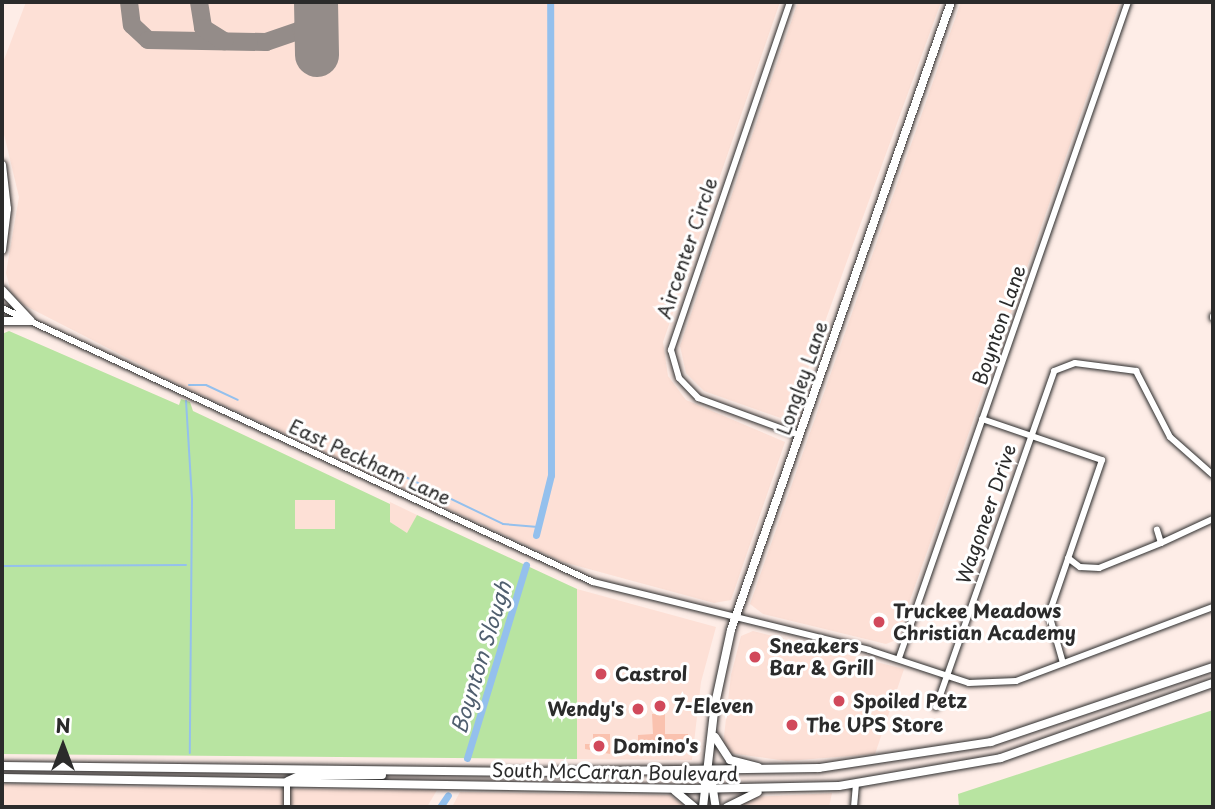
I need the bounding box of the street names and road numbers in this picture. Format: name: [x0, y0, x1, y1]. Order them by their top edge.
street label: Aircenter Circle: [652, 174, 722, 322]
street label: Boynton Lane: [968, 262, 1030, 388]
street label: Longley Lane: [772, 317, 832, 439]
street label: East Peckham Lane: [285, 414, 455, 510]
street label: Wagoneer Drive: [951, 440, 1021, 588]
street label: South McCarran Boulevard: [491, 758, 739, 786]

